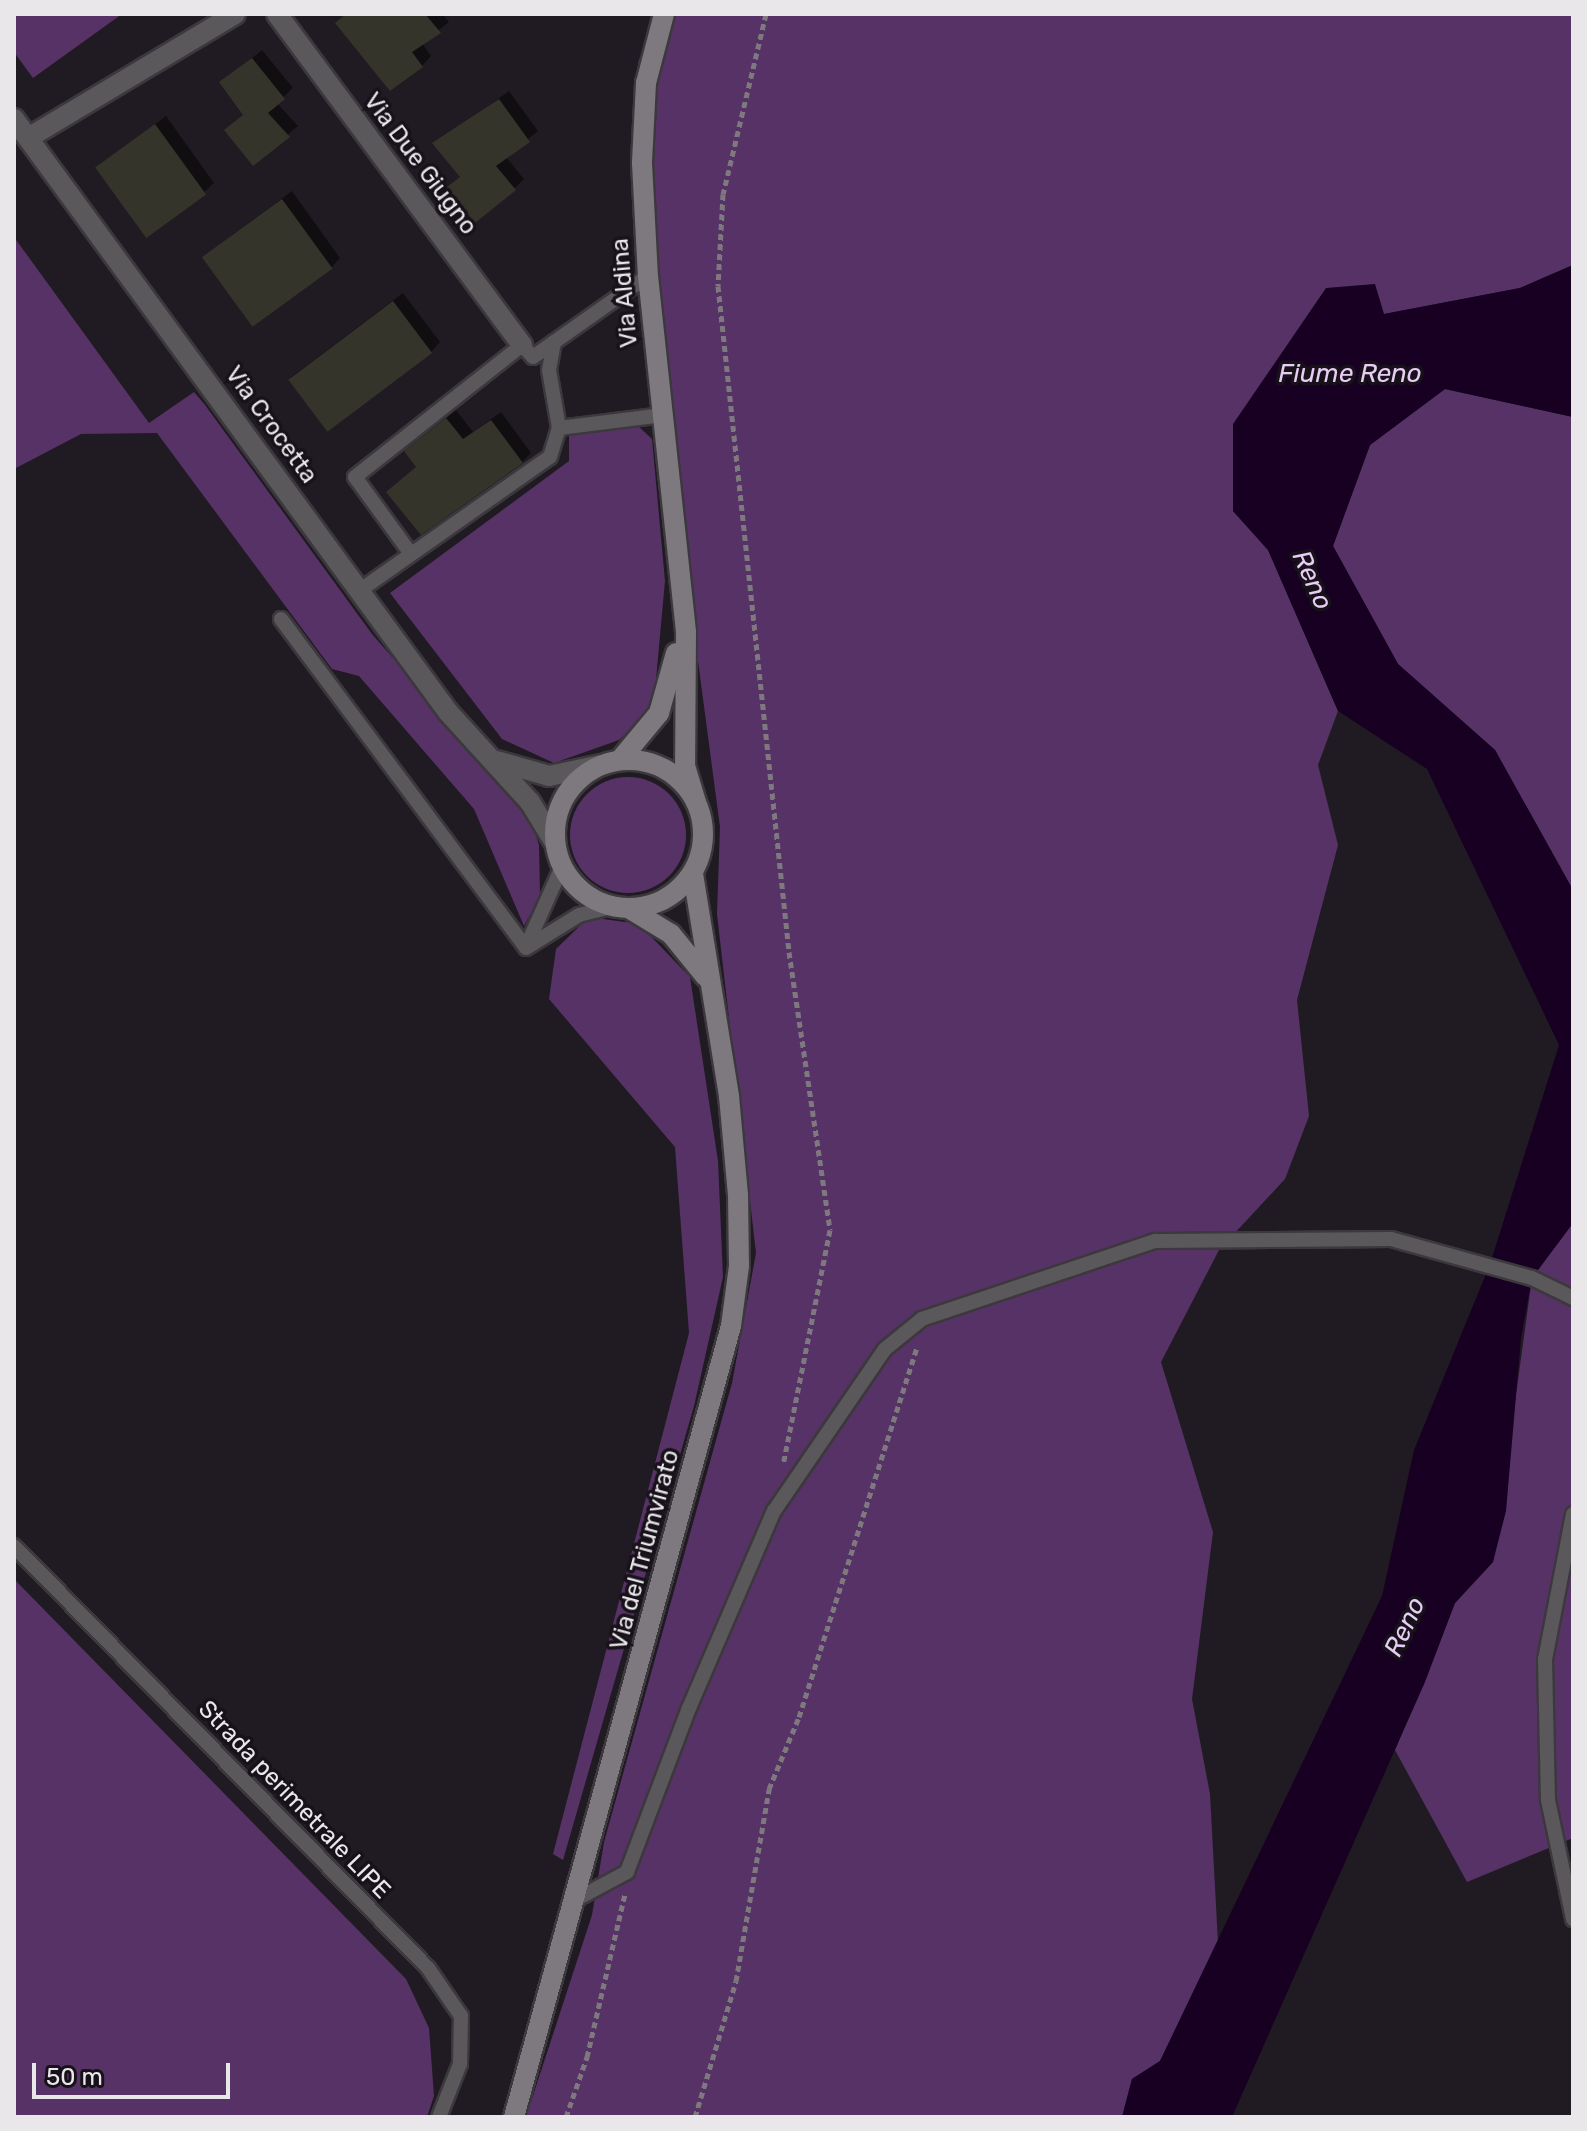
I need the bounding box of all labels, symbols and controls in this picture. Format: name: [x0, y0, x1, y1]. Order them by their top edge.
street label: Via Due Giugno: [357, 87, 483, 241]
street label: Via Aldina: [606, 237, 644, 349]
water label: Fiume Reno: [1278, 358, 1422, 390]
street label: Via Crocetta: [219, 361, 323, 489]
water label: Reno: [1285, 545, 1339, 615]
street label: Via del Triumvirato: [604, 1446, 686, 1654]
water label: Reno: [1378, 1592, 1432, 1662]
street label: Strada perimetrale LIPE: [192, 1695, 396, 1905]
scale bar: [36, 2047, 234, 2097]
text: 50 m: [46, 2063, 103, 2091]

